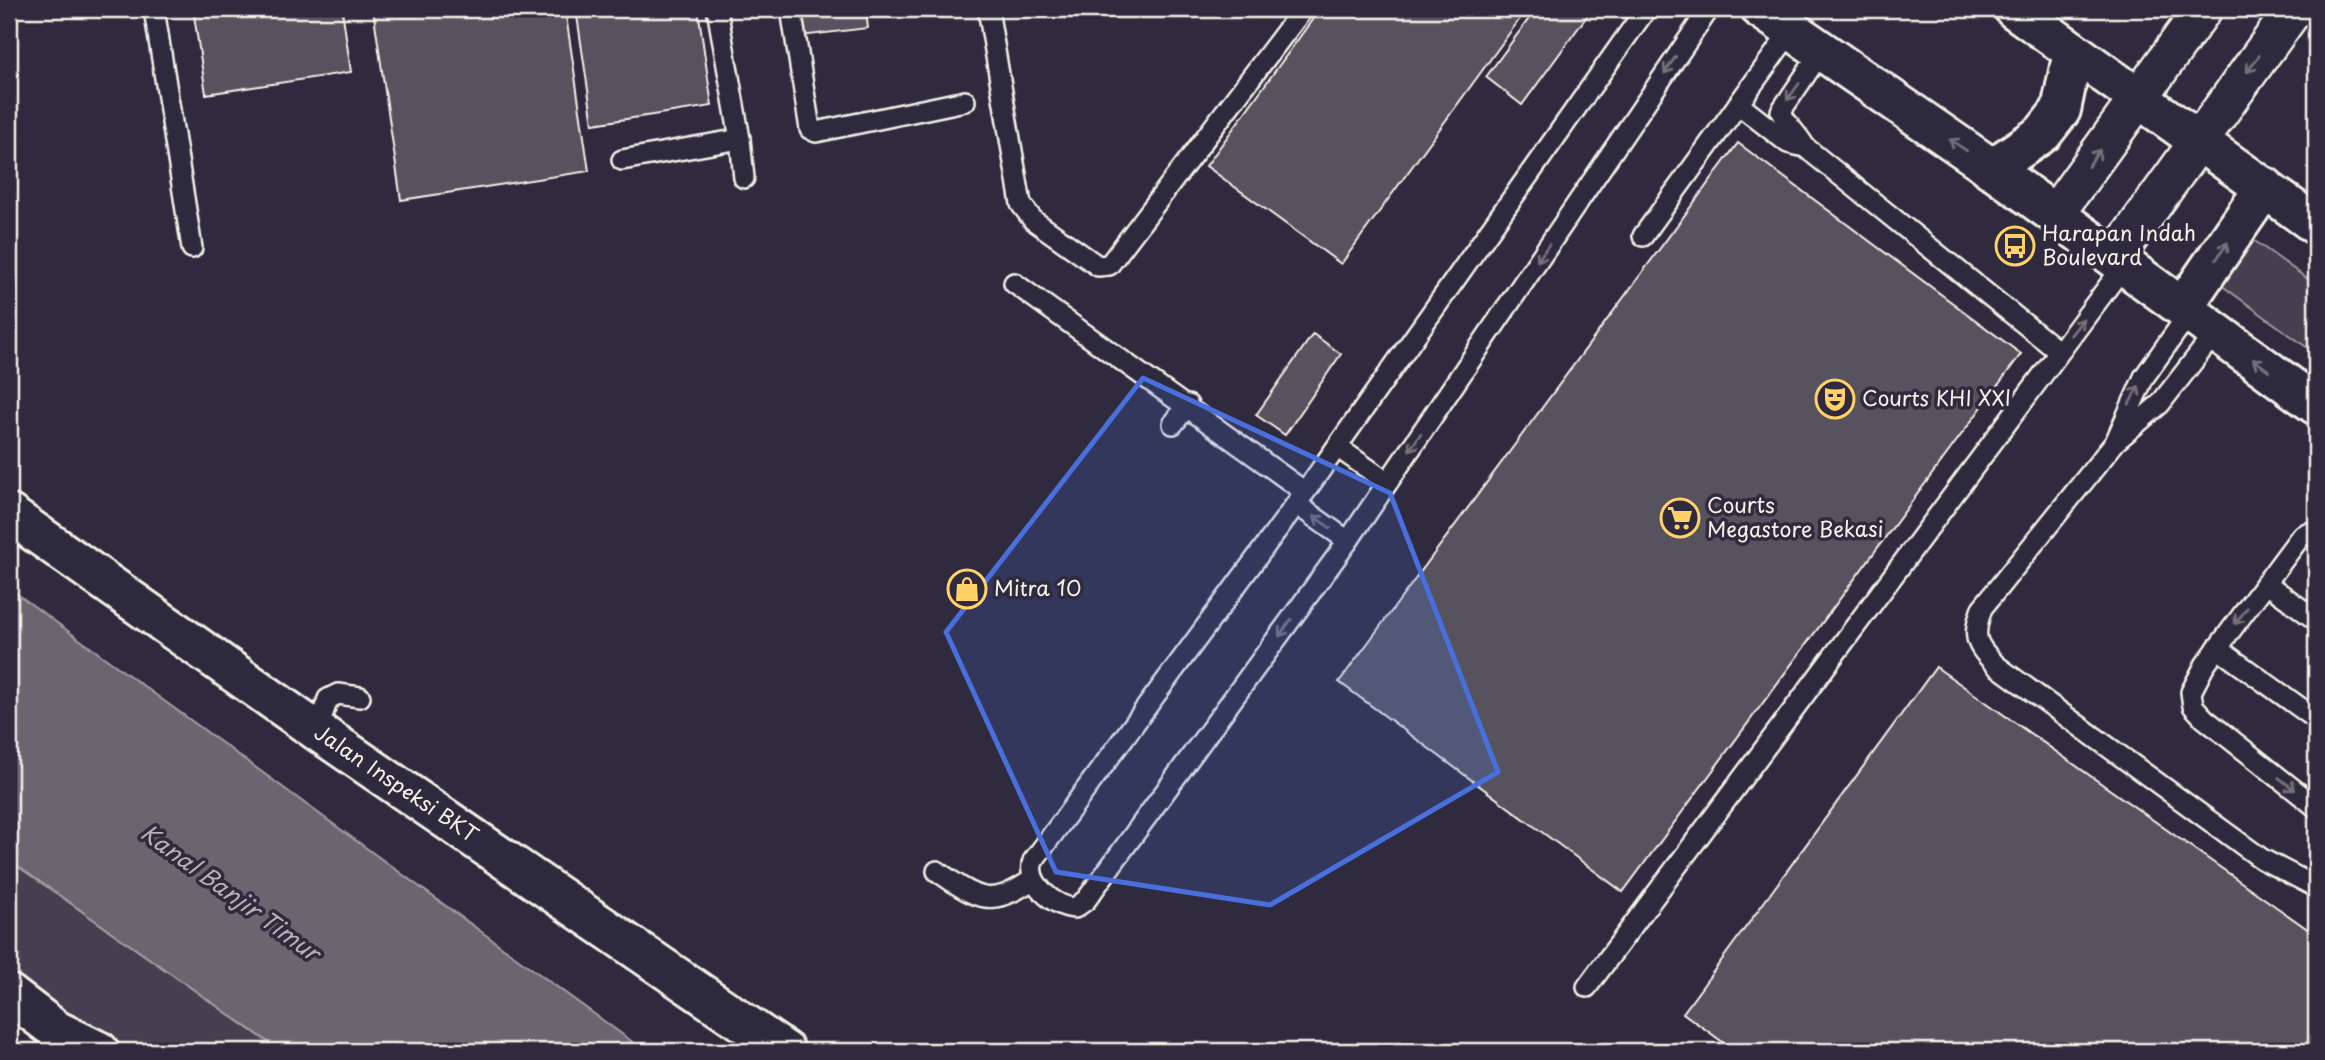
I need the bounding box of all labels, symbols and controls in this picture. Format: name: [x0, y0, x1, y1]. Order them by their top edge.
one-way arrow: [2246, 54, 2261, 72]
one-way arrow: [1663, 55, 1678, 74]
one-way arrow: [1786, 82, 1800, 101]
one-way arrow: [1949, 138, 1968, 152]
one-way arrow: [2087, 149, 2101, 168]
place label: Harapan Indah Boulevard: [2042, 216, 2196, 272]
bus stop icon: Harapan Indah Boulevard: [1994, 225, 2036, 267]
one-way arrow: [2215, 242, 2229, 261]
one-way arrow: [1536, 243, 1550, 263]
one-way arrow: [2069, 319, 2084, 337]
one-way arrow: [2252, 358, 2271, 372]
theatre icon: Courts KHI XXI: [1814, 378, 1856, 420]
place label: Courts KHI XXI: [1862, 381, 2011, 413]
one-way arrow: [2128, 385, 2142, 406]
one-way arrow: [1408, 432, 1422, 451]
place label: Courts Megastore Bekasi: [1707, 488, 1884, 544]
supermarket icon: Courts Megastore Bekasi: [1659, 497, 1701, 539]
one-way arrow: [1313, 515, 1332, 529]
shop icon: Mitra 10: [946, 568, 988, 610]
place label: Mitra 10: [994, 571, 1081, 603]
one-way arrow: [2234, 607, 2249, 626]
one-way arrow: [1277, 618, 1292, 637]
street label: Jalan Inspeksi BKT: [309, 715, 486, 850]
one-way arrow: [2278, 777, 2296, 792]
water label: Kanal Banjir Timur: [134, 815, 330, 971]

